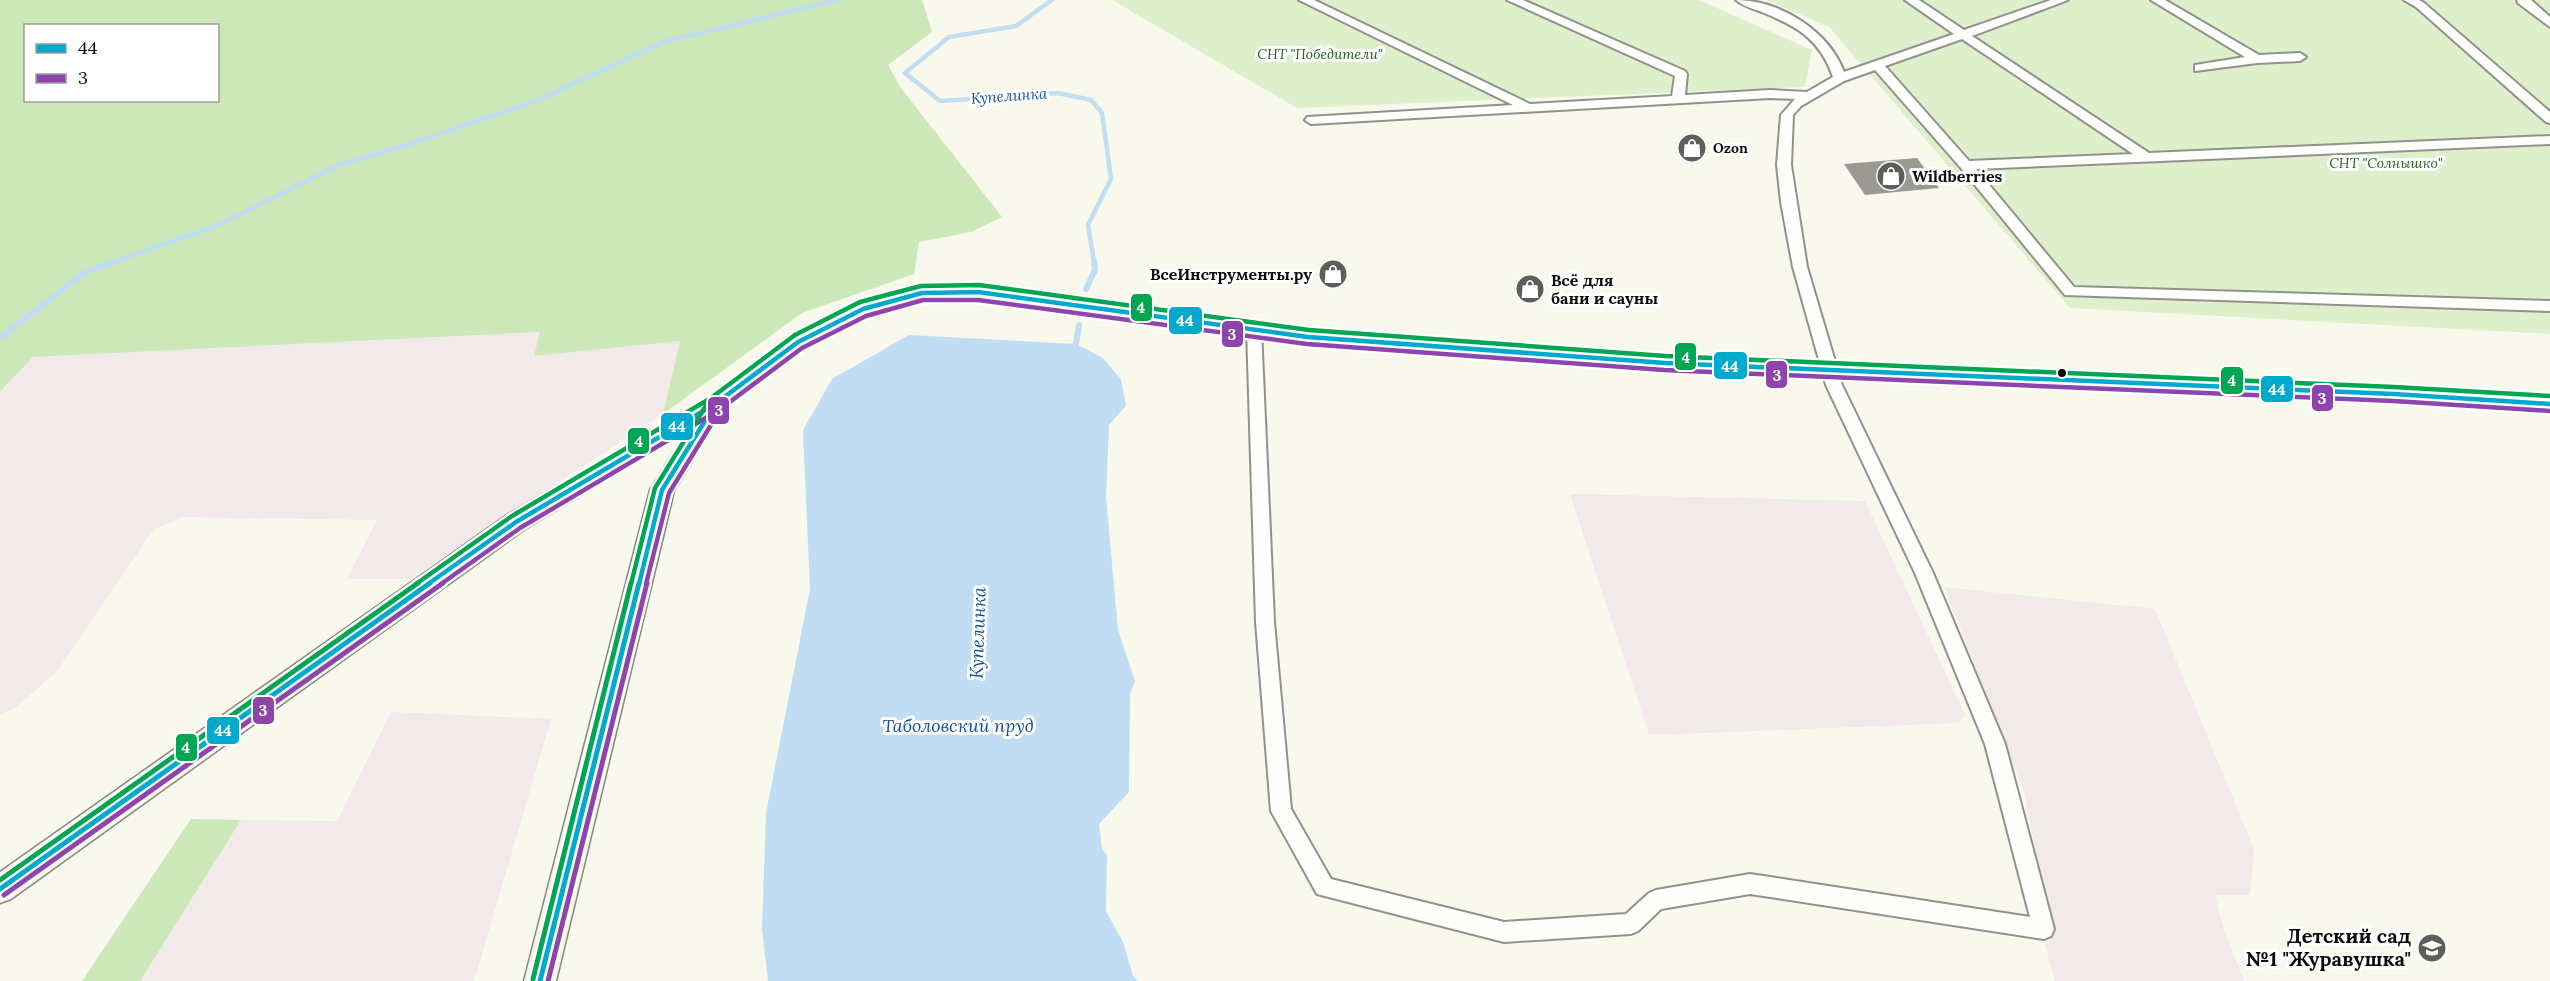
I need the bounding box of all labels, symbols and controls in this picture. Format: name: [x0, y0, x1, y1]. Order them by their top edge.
legend: [24, 24, 219, 102]
text: 44: [78, 36, 98, 59]
park label: СНТ "Победители": [1257, 45, 1383, 63]
text: 3: [78, 66, 88, 89]
water label: Купелинка: [970, 83, 1049, 108]
shop icon: Ozon: [1676, 132, 1708, 164]
place label: Ozon: [1713, 139, 1748, 157]
park label: СНТ "Солнышко": [2329, 154, 2443, 172]
shop icon: Wildberries: [1875, 160, 1907, 192]
place label: Wildberries: [1912, 166, 2003, 186]
shop icon: ВсеИнструменты.ру: [1317, 258, 1349, 290]
place label: ВсеИнструменты.ру: [1150, 264, 1312, 284]
place label: Всё для бани и сауны: [1551, 270, 1659, 308]
shop icon: Всё для бани и сауны: [1514, 273, 1546, 305]
line badge: 4: [1130, 293, 1153, 322]
text: 4: [1137, 297, 1146, 317]
line badge: 44: [1168, 306, 1203, 335]
text: 44: [1176, 310, 1194, 330]
line badge: 3: [1221, 320, 1244, 348]
text: 3: [1228, 324, 1237, 344]
line badge: 4: [1674, 342, 1697, 371]
text: 4: [1682, 347, 1691, 367]
line badge: 44: [1713, 351, 1748, 380]
text: 44: [1721, 356, 1739, 376]
line badge: 3: [1765, 360, 1788, 389]
text: 3: [1773, 365, 1782, 385]
line badge: 4: [2220, 366, 2244, 395]
unlabelled marker: [2056, 367, 2068, 379]
text: 4: [2228, 370, 2237, 390]
line badge: 44: [2260, 375, 2294, 403]
text: 44: [2268, 379, 2286, 399]
line badge: 3: [2311, 384, 2334, 412]
text: 3: [2318, 388, 2327, 408]
line badge: 3: [707, 396, 730, 425]
text: 3: [715, 400, 724, 420]
line badge: 44: [660, 412, 694, 441]
text: 44: [668, 416, 686, 436]
line badge: 4: [627, 427, 650, 455]
text: 4: [635, 431, 644, 451]
water label: Купелинка: [964, 587, 991, 679]
line badge: 3: [252, 696, 275, 725]
text: 3: [259, 700, 268, 720]
water label: Таболовский пруд: [882, 714, 1034, 737]
line badge: 44: [206, 716, 240, 745]
text: 44: [214, 720, 232, 740]
line badge: 4: [175, 733, 198, 762]
text: 4: [182, 737, 191, 757]
place label: Детский сад №1 "Журавушка": [2246, 923, 2411, 971]
school or university icon: Детский сад №1 "Журавушка": [2416, 932, 2448, 964]

